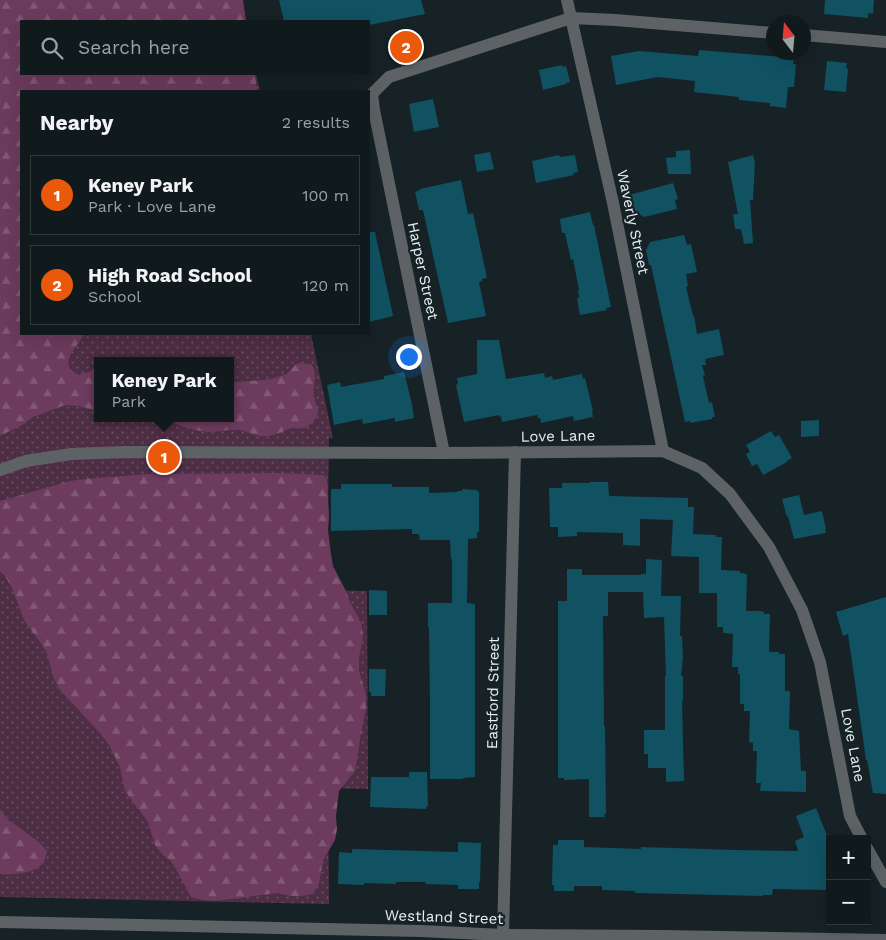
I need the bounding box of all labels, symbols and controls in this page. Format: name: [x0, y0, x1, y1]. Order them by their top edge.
north arrow: [766, 15, 811, 60]
search box: [20, 20, 370, 75]
pin: 2: [390, 28, 422, 66]
icon: search: [38, 34, 66, 62]
text: Search here: [78, 36, 189, 59]
text: Nearby: [40, 110, 113, 135]
text: 2 results: [282, 113, 350, 132]
street label: Waverly Street: [613, 168, 653, 277]
text: Keney Park: [88, 174, 193, 197]
text: 1: [54, 186, 60, 205]
text: 100 m: [302, 186, 349, 205]
text: Park · Love Lane: [88, 197, 216, 216]
street label: Harper Street: [404, 220, 442, 322]
text: High Road School: [88, 264, 252, 287]
text: 2: [52, 276, 62, 295]
text: 120 m: [303, 276, 349, 295]
text: School: [88, 287, 141, 306]
your location: [396, 344, 422, 370]
popup: [94, 357, 234, 422]
text: Keney Park: [111, 369, 217, 392]
text: Park: [111, 392, 146, 411]
street label: Love Lane: [520, 426, 596, 446]
pin: 1: [148, 438, 180, 476]
street label: Eastford Street: [483, 636, 503, 749]
street label: Love Lane: [837, 707, 869, 783]
map controls: [826, 835, 871, 925]
button: +: [826, 835, 871, 880]
button: −: [826, 880, 871, 925]
street label: Westland Street: [384, 906, 504, 928]

